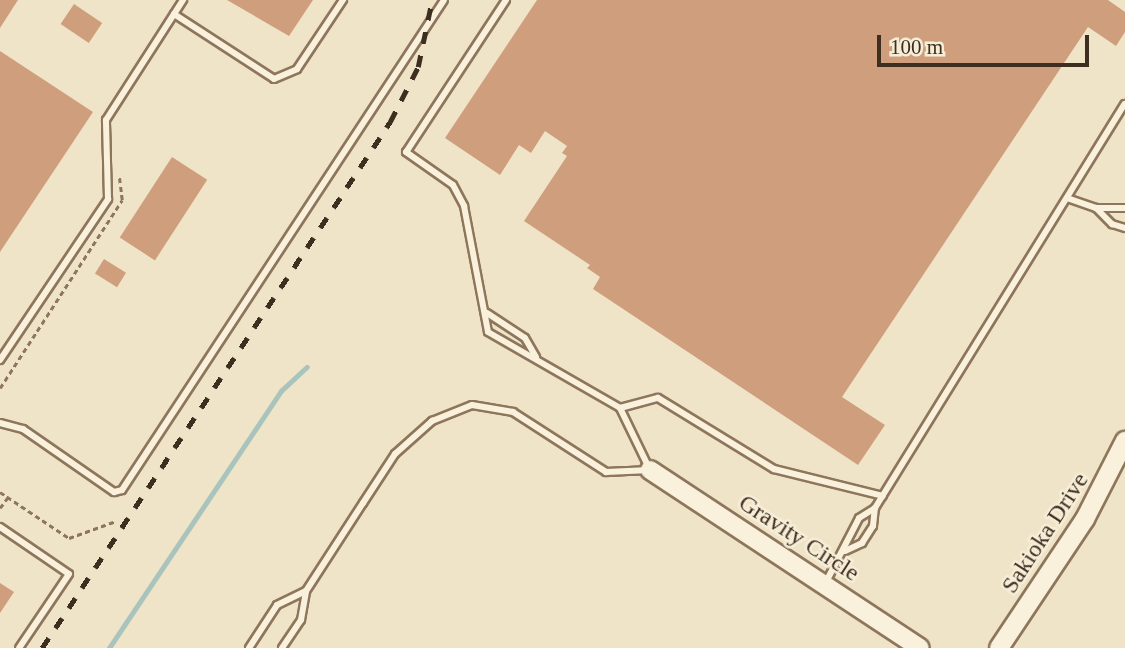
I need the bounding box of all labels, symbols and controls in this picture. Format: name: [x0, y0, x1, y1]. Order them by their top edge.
scale bar: [880, 21, 1092, 65]
text: 100 m: [890, 35, 943, 59]
street label: Sakioka Drive: [995, 467, 1095, 599]
street label: Gravity Circle: [733, 488, 865, 588]

